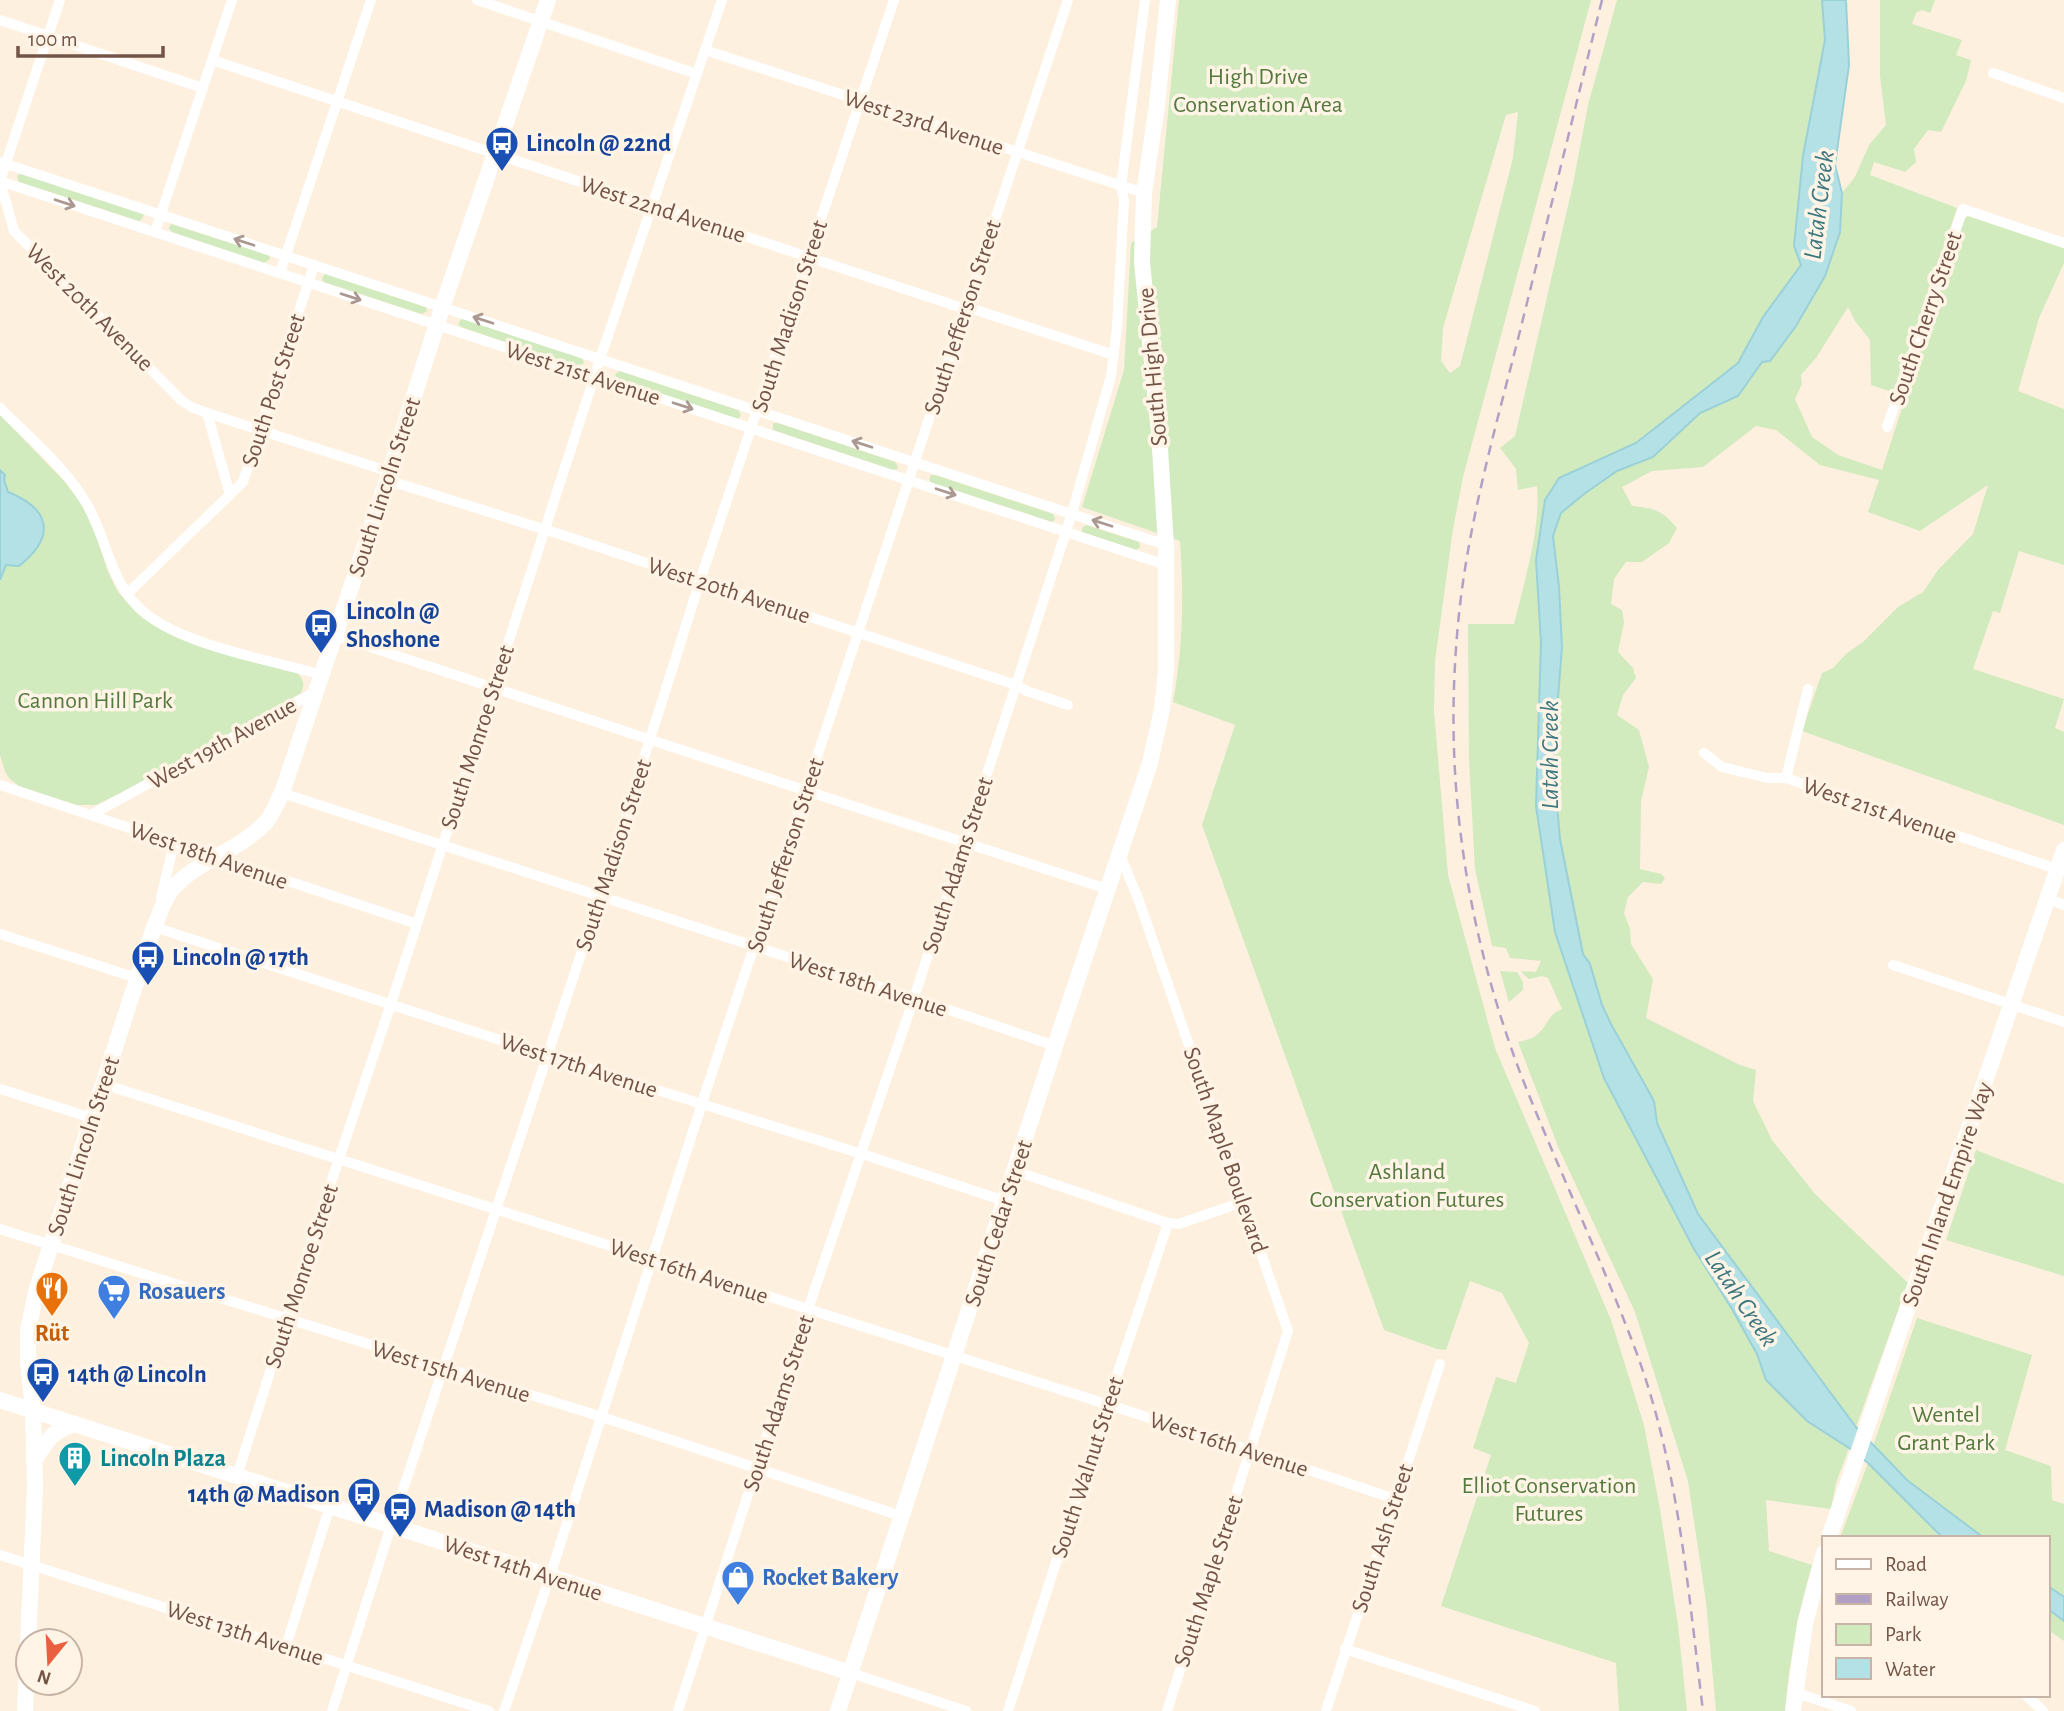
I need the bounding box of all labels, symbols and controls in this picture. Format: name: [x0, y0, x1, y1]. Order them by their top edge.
scale bar: [18, 14, 163, 58]
text: 100 m: [28, 29, 78, 50]
park label: High Drive Conservation Area: [1173, 65, 1343, 117]
street label: West 23rd Avenue: [841, 86, 1007, 160]
bus stop icon: Lincoln @ 22nd: [483, 124, 521, 173]
place label: Lincoln @ 22nd: [526, 132, 671, 156]
water label: Latah Creek: [1799, 149, 1839, 261]
street label: West 22nd Avenue: [577, 172, 748, 248]
one-way arrow: [53, 197, 75, 210]
street label: South Madison Street: [748, 217, 832, 415]
street label: South Jefferson Street: [920, 217, 1006, 418]
street label: South Cherry Street: [1885, 228, 1967, 408]
one-way arrow: [233, 235, 255, 247]
street label: West 20th Avenue: [21, 239, 158, 376]
street label: South High Drive: [1134, 287, 1172, 447]
one-way arrow: [339, 291, 361, 304]
street label: South Post Street: [238, 311, 310, 470]
one-way arrow: [473, 313, 495, 325]
street label: West 21st Avenue: [502, 338, 663, 410]
street label: South Lincoln Street: [345, 394, 425, 580]
one-way arrow: [672, 401, 694, 413]
one-way arrow: [852, 437, 874, 450]
one-way arrow: [935, 486, 957, 499]
one-way arrow: [1091, 516, 1113, 528]
street label: West 20th Avenue: [644, 553, 813, 629]
place label: Lincoln @ Shoshone: [346, 600, 440, 652]
bus stop icon: Lincoln @ Shoshone: [302, 606, 340, 655]
street label: South Monroe Street: [437, 642, 519, 832]
park label: Cannon Hill Park: [17, 689, 173, 713]
street label: West 19th Avenue: [144, 693, 301, 794]
water label: Latah Creek: [1537, 700, 1563, 810]
street label: South Jefferson Street: [743, 755, 829, 956]
street label: South Madison Street: [572, 756, 656, 954]
street label: West 21st Avenue: [1799, 773, 1960, 849]
street label: South Adams Street: [918, 774, 998, 957]
street label: West 18th Avenue: [126, 818, 291, 894]
bus stop icon: Lincoln @ 17th: [129, 938, 167, 987]
place label: Lincoln @ 17th: [172, 946, 309, 970]
street label: West 18th Avenue: [785, 948, 950, 1022]
street label: West 17th Avenue: [497, 1029, 661, 1103]
street label: South Maple Boulevard: [1178, 1044, 1272, 1257]
street label: South Lincoln Street: [44, 1053, 124, 1239]
street label: South Inland Empire Way: [1898, 1079, 1998, 1310]
street label: South Cedar Street: [961, 1137, 1037, 1310]
park label: Ashland Conservation Futures: [1310, 1160, 1504, 1212]
street label: South Monroe Street: [261, 1181, 343, 1371]
street label: West 16th Avenue: [606, 1235, 771, 1309]
water label: Latah Creek: [1700, 1246, 1783, 1351]
restaurant icon: Rüt: [33, 1269, 71, 1318]
supermarket icon: Rosauers: [95, 1272, 133, 1321]
place label: Rosauers: [138, 1280, 225, 1304]
street label: South Adams Street: [739, 1312, 819, 1495]
place label: Rüt: [35, 1322, 69, 1346]
street label: West 15th Avenue: [369, 1336, 533, 1407]
bus stop icon: 14th @ Lincoln: [24, 1355, 62, 1404]
place label: 14th @ Lincoln: [68, 1363, 207, 1387]
street label: South Walnut Street: [1047, 1373, 1129, 1561]
park label: Wentel Grant Park: [1897, 1403, 1995, 1455]
street label: West 16th Avenue: [1146, 1408, 1311, 1482]
building icon: Lincoln Plaza: [56, 1439, 94, 1488]
place label: Lincoln Plaza: [100, 1447, 226, 1471]
street label: South Ash Street: [1348, 1461, 1418, 1616]
park label: Elliot Conservation Futures: [1462, 1474, 1636, 1526]
bus stop icon: 14th @ Madison: [345, 1475, 383, 1524]
place label: 14th @ Madison: [188, 1483, 340, 1507]
bus stop icon: Madison @ 14th: [381, 1490, 419, 1539]
street label: South Maple Street: [1170, 1492, 1248, 1670]
place label: Madison @ 14th: [424, 1498, 576, 1522]
street label: West 14th Avenue: [440, 1532, 605, 1606]
legend: [1822, 1536, 2050, 1697]
text: Road: [1885, 1554, 1927, 1575]
shop icon: Rocket Bakery: [719, 1558, 757, 1607]
place label: Rocket Bakery: [762, 1566, 899, 1590]
text: Railway: [1885, 1589, 1948, 1610]
street label: West 13th Avenue: [163, 1597, 326, 1671]
text: Park: [1885, 1624, 1922, 1645]
north arrow: [14, 1627, 84, 1697]
text: Water: [1885, 1659, 1935, 1680]
text: N: [35, 1666, 53, 1688]

